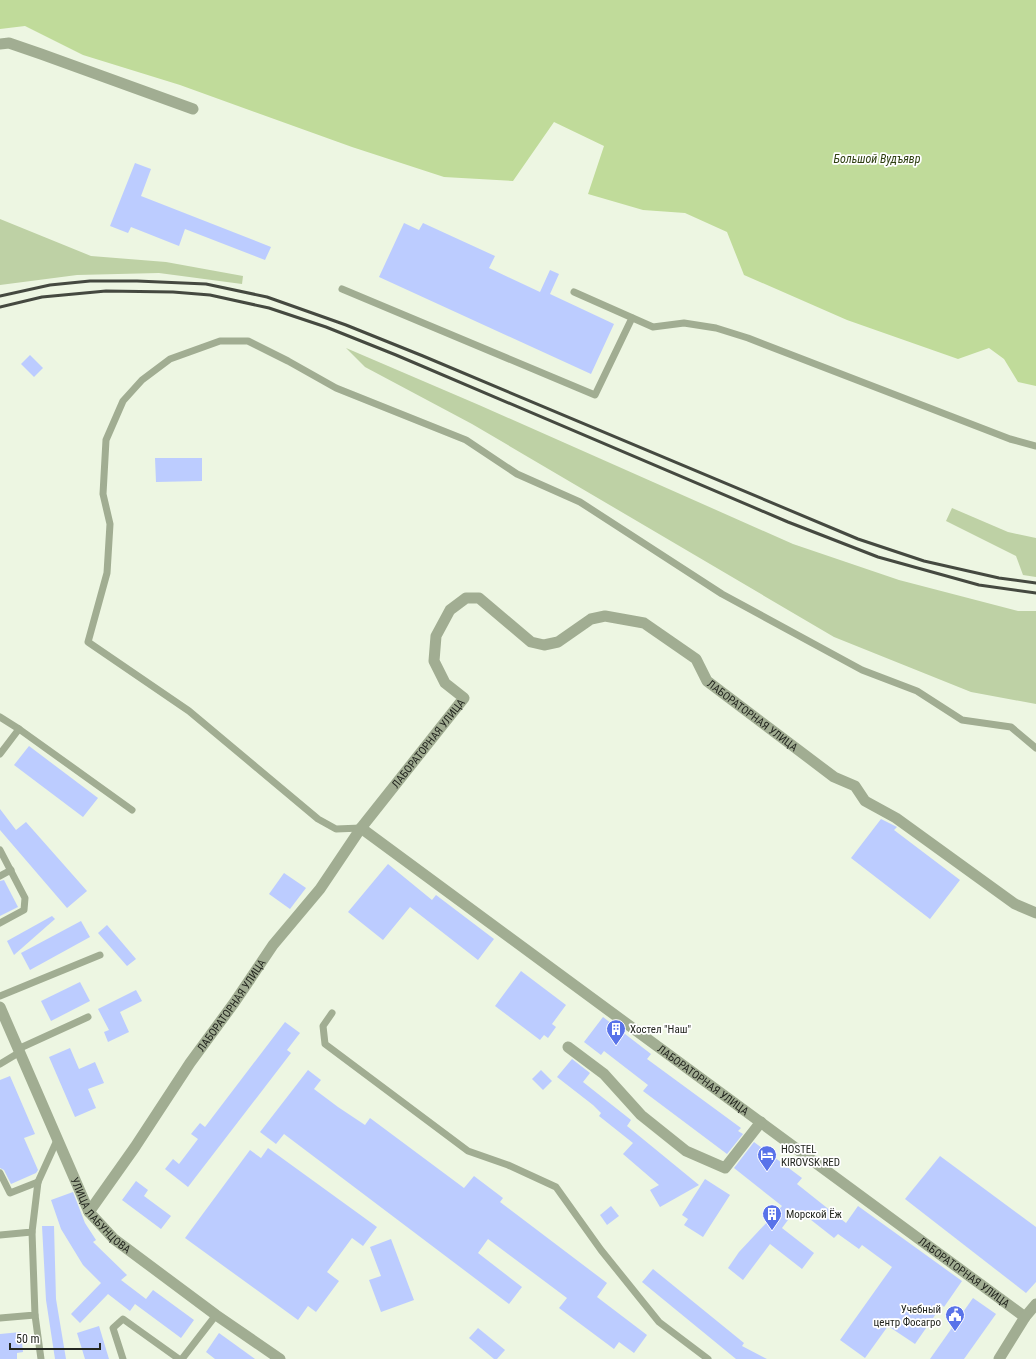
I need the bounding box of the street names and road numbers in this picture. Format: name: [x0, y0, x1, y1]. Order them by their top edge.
street label: ЛАБОРАТОРНАЯ УЛИЦА: [705, 677, 801, 754]
street label: ЛАБОРАТОРНАЯ УЛИЦА: [389, 696, 468, 790]
street label: ЛАБОРАТОРНАЯ УЛИЦА: [194, 956, 269, 1054]
street label: ЛАБОРАТОРНАЯ УЛИЦА: [655, 1042, 752, 1118]
street label: УЛИЦА ЛАБУНЦОВА: [68, 1175, 134, 1256]
street label: ЛАБОРАТОРНАЯ УЛИЦА: [916, 1234, 1013, 1310]

